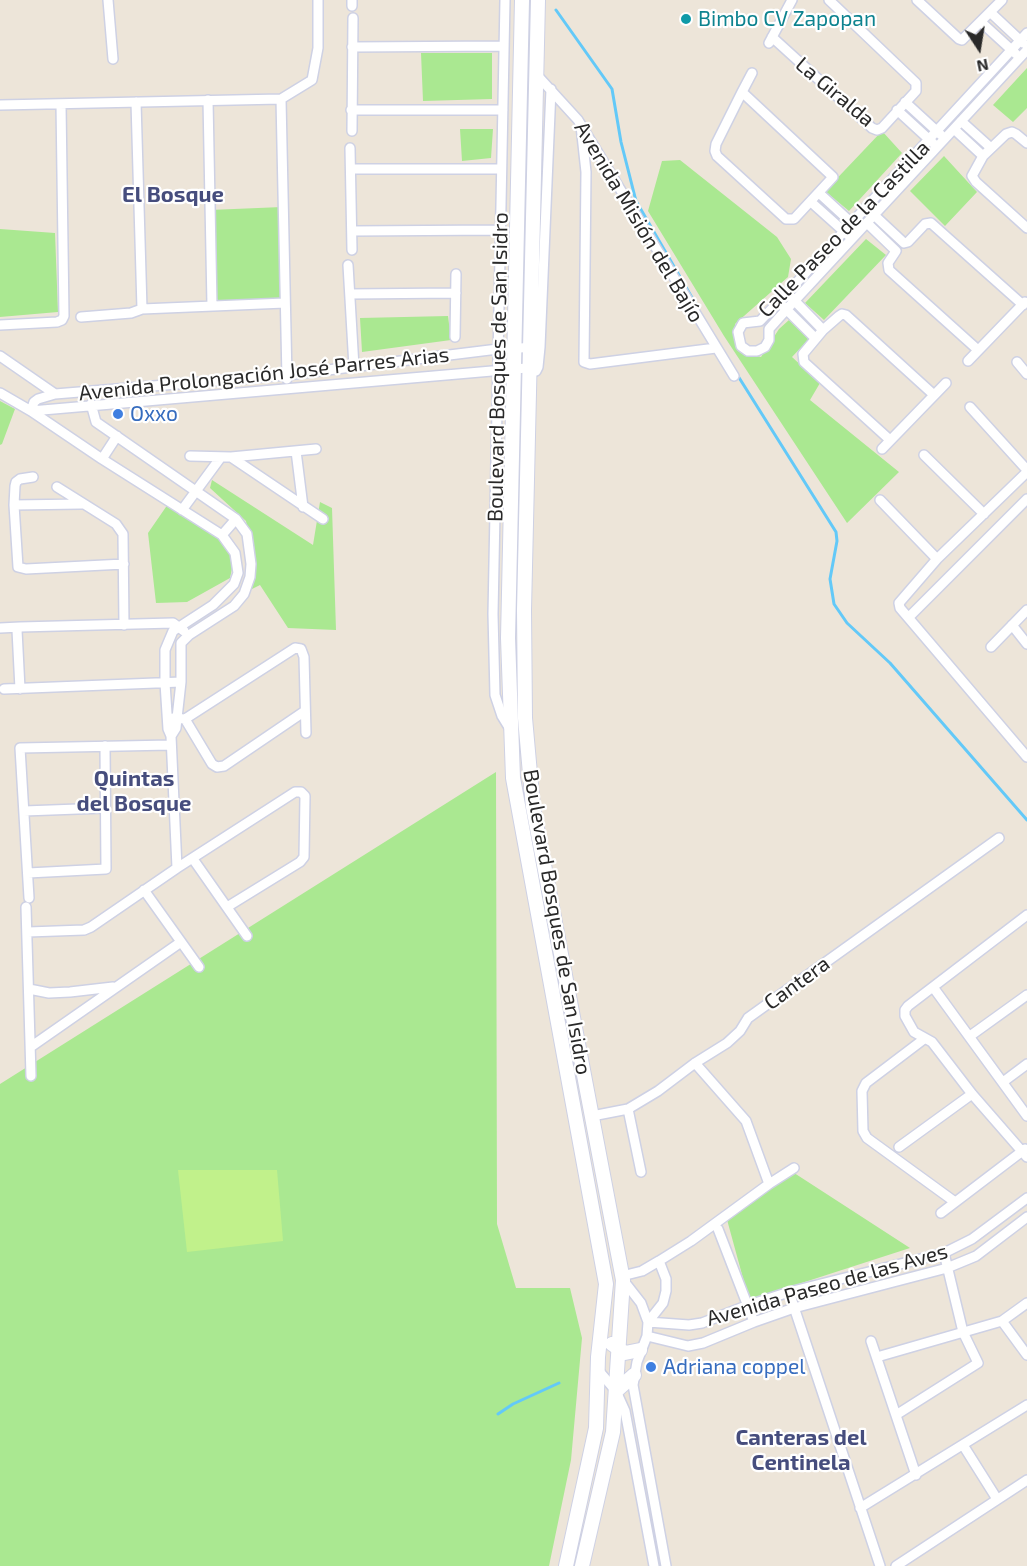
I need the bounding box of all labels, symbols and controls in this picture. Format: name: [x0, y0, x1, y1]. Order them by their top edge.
place label: Bimbo CV Zapopan: [698, 6, 876, 32]
marker: Bimbo CV Zapopan: [679, 12, 693, 26]
north arrow: [949, 18, 1009, 78]
street label: La Giralda: [790, 52, 880, 132]
text: N: [975, 56, 990, 77]
street label: Avenida Misión del Bajío: [569, 117, 709, 327]
street label: Calle Paseo de la Castilla: [753, 135, 935, 323]
district label: El Bosque: [122, 182, 224, 208]
street label: Boulevard Bosques de San Isidro: [483, 212, 513, 522]
street label: Avenida Prolongación José Parres Arias: [77, 342, 451, 406]
place label: Oxxo: [130, 401, 178, 427]
marker: Oxxo: [111, 407, 125, 421]
district label: Quintas del Bosque: [77, 766, 191, 818]
street label: Boulevard Bosques de San Isidro: [518, 767, 596, 1077]
street label: Cantera: [759, 951, 835, 1015]
street label: Avenida Paseo de las Aves: [704, 1238, 950, 1332]
place label: Adriana coppel: [663, 1354, 806, 1380]
marker: Adriana coppel: [644, 1360, 658, 1374]
district label: Canteras del Centinela: [735, 1425, 867, 1476]

